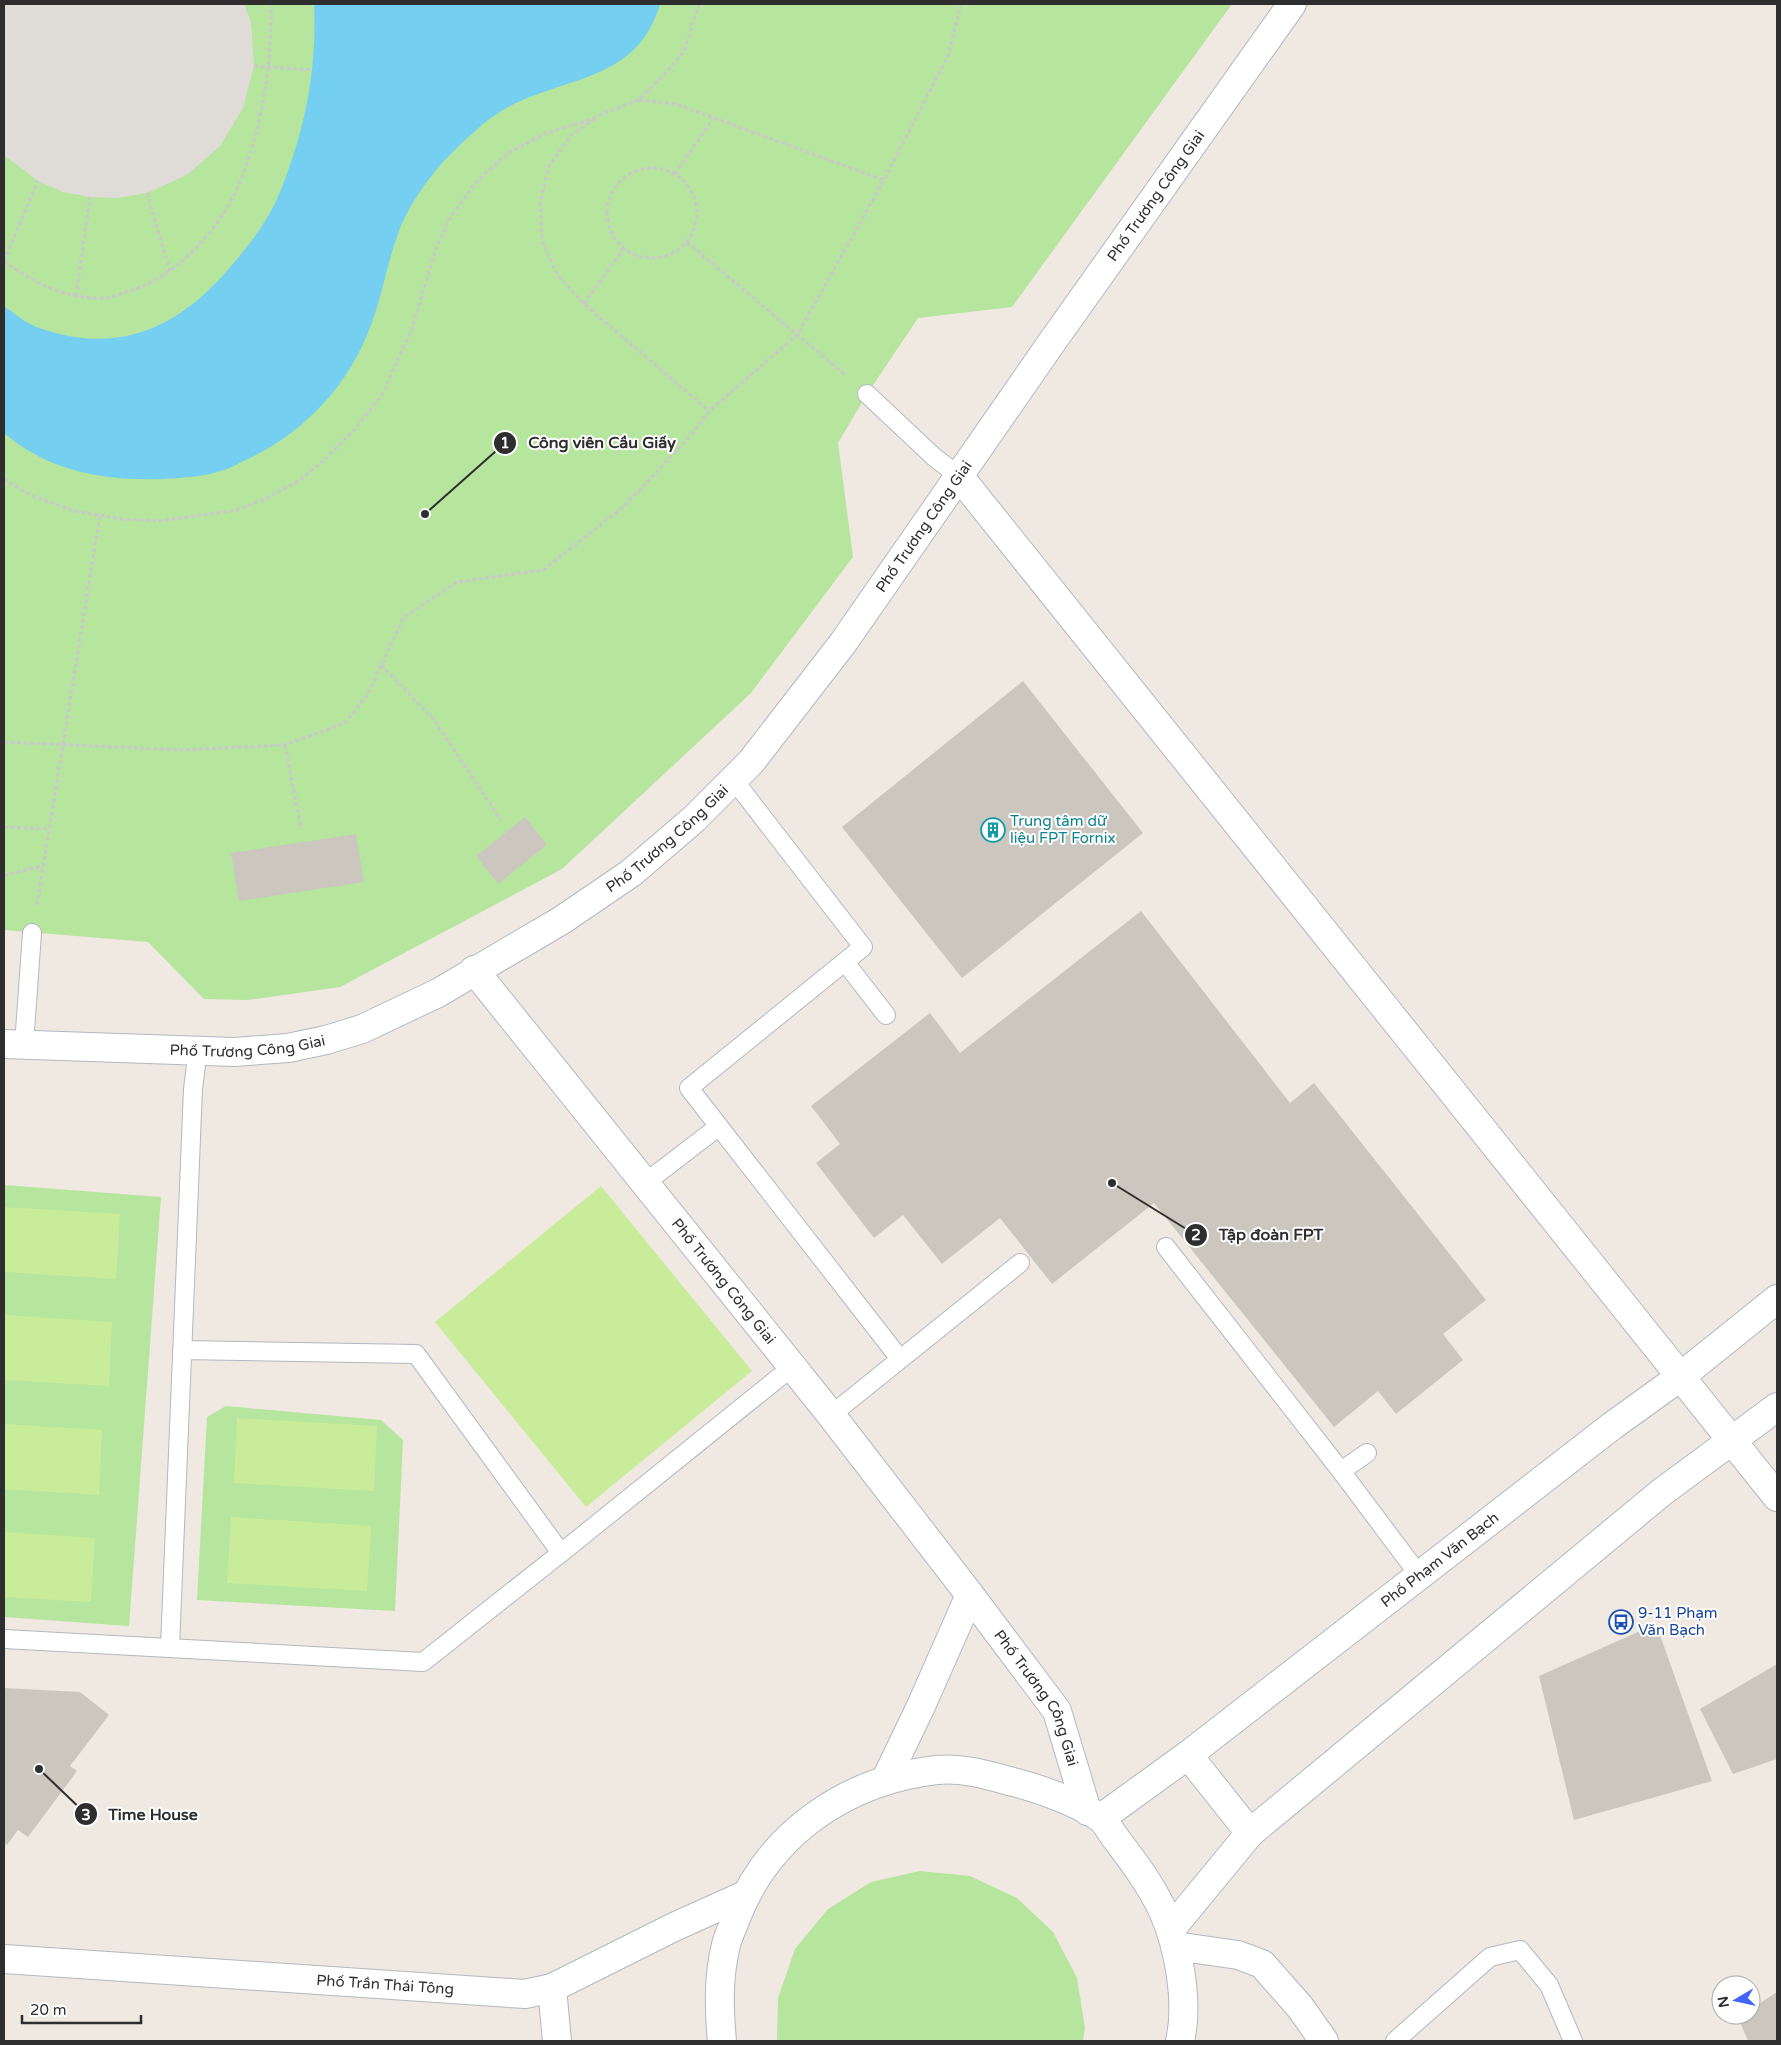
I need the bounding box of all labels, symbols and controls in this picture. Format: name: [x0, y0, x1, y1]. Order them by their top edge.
street label: Phố Trương Công Giai: [1103, 127, 1208, 265]
callout: Công viên Cầu Giấy: [493, 427, 685, 458]
text: Công viên Cầu Giấy: [528, 433, 676, 453]
text: 1: [500, 434, 510, 452]
street label: Phố Trương Công Giai: [872, 457, 976, 596]
street label: Phố Trương Công Giai: [602, 781, 732, 896]
place label: Trung tâm dữ liệu FPT Fornix: [1010, 812, 1116, 847]
building icon: Trung tâm dữ liệu FPT Fornix: [980, 817, 1006, 843]
street label: Phố Trương Công Giai: [169, 1031, 327, 1061]
street label: Phố Trương Công Giai: [668, 1215, 780, 1348]
callout: Tập đoàn FPT: [1183, 1219, 1333, 1250]
text: Tập đoàn FPT: [1218, 1225, 1324, 1245]
text: 2: [1191, 1226, 1201, 1244]
street label: Phố Phạm Văn Bạch: [1377, 1508, 1502, 1611]
place label: 9-11 Phạm Văn Bạch: [1638, 1604, 1718, 1639]
bus stop icon: 9-11 Phạm Văn Bạch: [1608, 1609, 1634, 1635]
street label: Phố Trương Công Giai: [990, 1626, 1082, 1768]
callout: Time House: [73, 1799, 208, 1830]
text: Time House: [107, 1805, 198, 1825]
text: 3: [81, 1806, 91, 1824]
street label: Phố Trần Thái Tông: [316, 1971, 455, 1998]
north arrow: [1711, 1975, 1761, 2025]
scale bar: [22, 1992, 141, 2024]
text: N: [1714, 1995, 1733, 2009]
text: 20 m: [30, 2001, 67, 2019]

